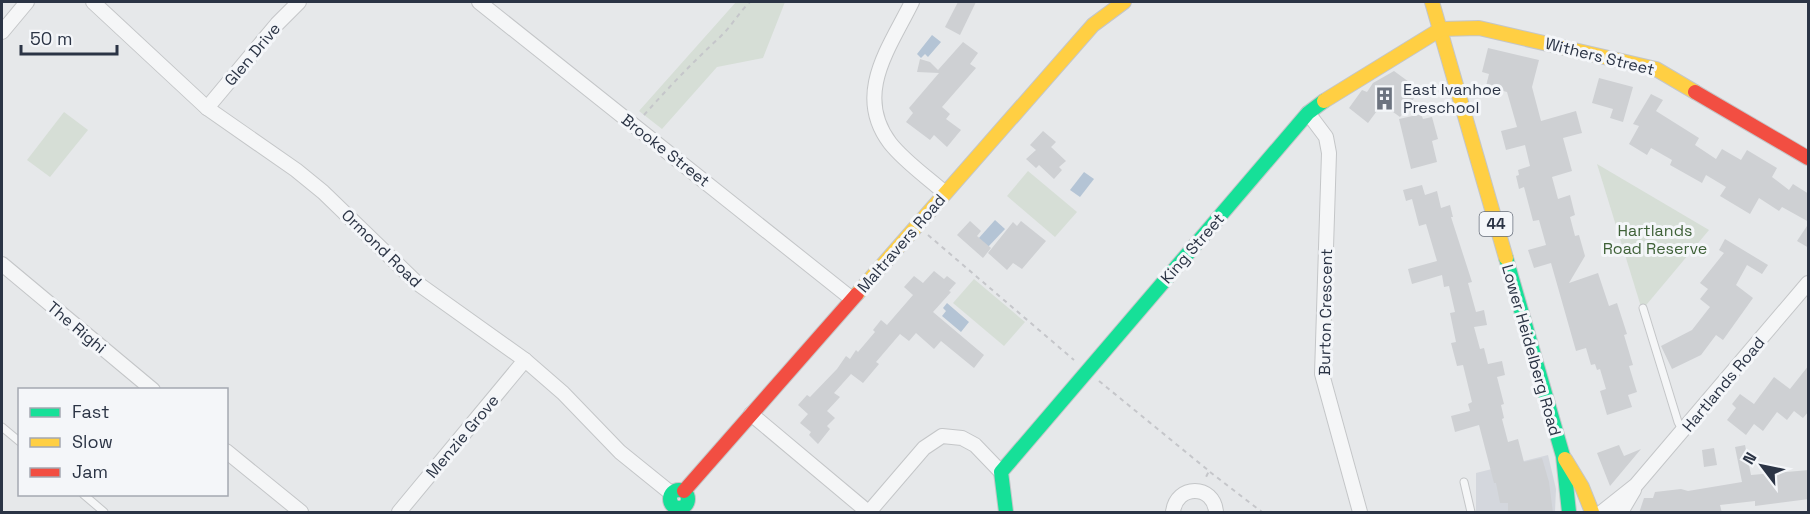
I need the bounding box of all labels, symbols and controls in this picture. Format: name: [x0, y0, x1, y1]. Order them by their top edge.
scale bar: [21, 18, 117, 56]
street label: Glen Drive: [220, 18, 285, 90]
text: 50 m: [30, 27, 72, 50]
street label: Withers Street: [1543, 33, 1657, 80]
place label: East Ivanhoe Preschool: [1403, 79, 1501, 118]
building icon: East Ivanhoe Preschool: [1372, 85, 1398, 111]
street label: Brooke Street: [617, 109, 714, 192]
street label: Maltravers Road: [853, 190, 950, 297]
street label: Ormond Road: [337, 205, 426, 292]
street label: King Street: [1156, 209, 1229, 288]
road number: 44: [1480, 212, 1512, 236]
park label: Hartlands Road Reserve: [1603, 220, 1707, 259]
street label: Burton Crescent: [1314, 248, 1337, 376]
street label: Lower Heidelberg Road: [1497, 262, 1566, 438]
street label: The Righi: [43, 297, 111, 358]
street label: Hartlands Road: [1677, 332, 1769, 436]
legend: [18, 388, 228, 496]
street label: Menzie Grove: [421, 390, 503, 482]
text: Fast: [72, 400, 109, 423]
text: Slow: [72, 430, 113, 453]
north arrow: [1732, 436, 1792, 496]
text: N: [1738, 448, 1761, 468]
text: Jam: [72, 460, 108, 483]

